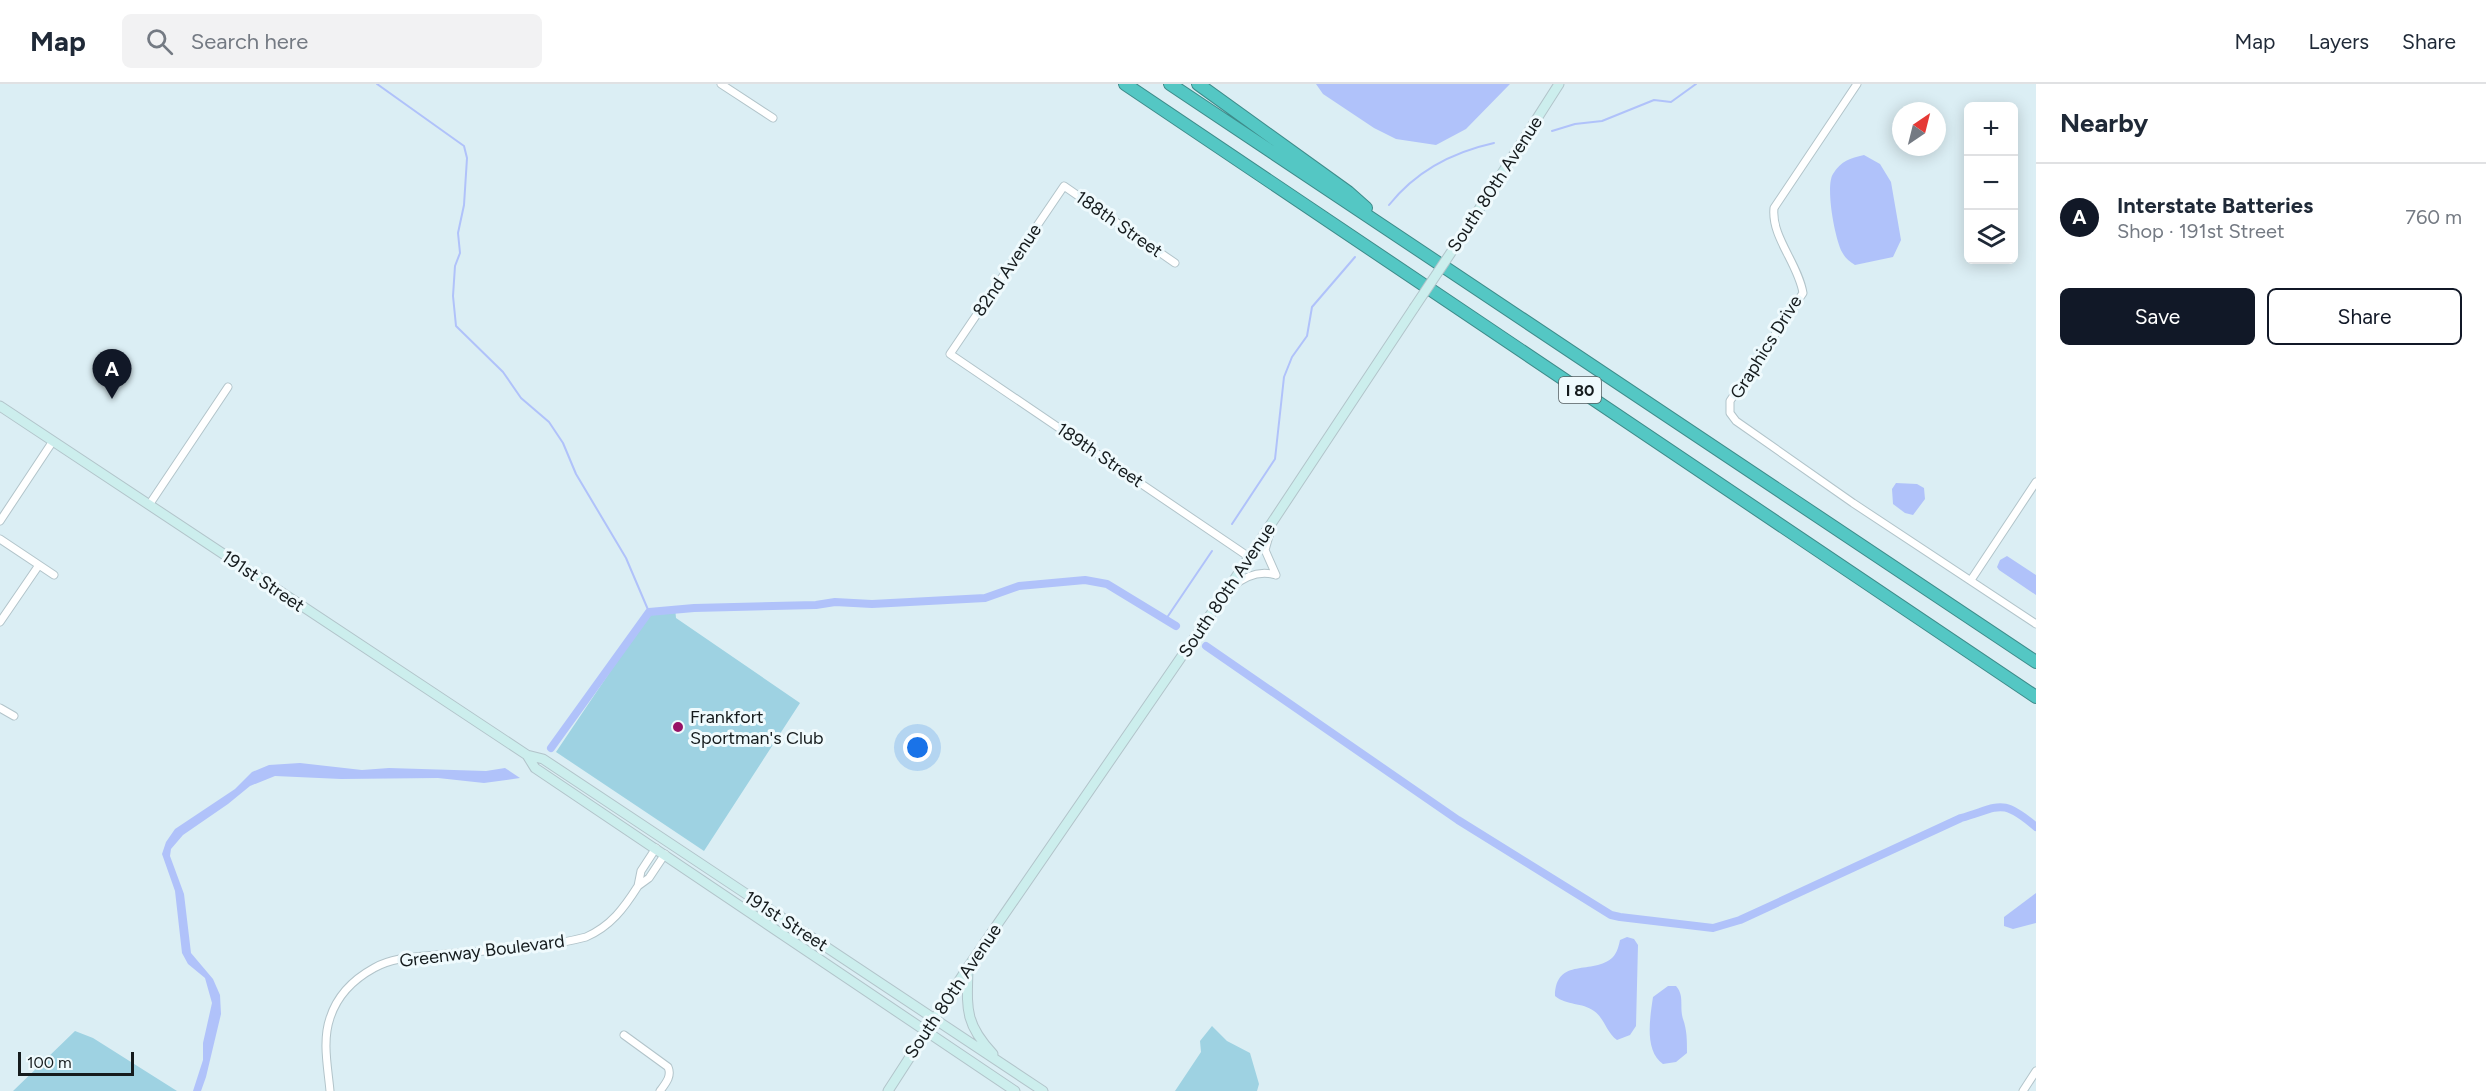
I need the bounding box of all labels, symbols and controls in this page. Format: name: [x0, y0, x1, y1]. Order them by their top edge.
search box: [122, 14, 542, 68]
text: Map: [30, 24, 86, 58]
icon: search: [143, 25, 176, 58]
text: Search here: [191, 28, 308, 55]
text: Map: [2235, 29, 2275, 54]
text: Layers: [2308, 29, 2369, 54]
text: Share: [2402, 29, 2456, 54]
north arrow: [1892, 102, 1946, 156]
map controls: [1964, 102, 2018, 264]
button: +: [1964, 102, 2018, 156]
text: Nearby: [2060, 107, 2148, 139]
street label: South 80th Avenue: [1443, 112, 1547, 256]
button: −: [1964, 156, 2018, 210]
street label: 188th Street: [1071, 186, 1167, 262]
text: Interstate Batteries: [2117, 192, 2313, 219]
text: A: [2072, 205, 2087, 229]
text: 760 m: [2405, 205, 2462, 229]
button: layers: [1964, 210, 2018, 264]
street label: 82nd Avenue: [968, 219, 1046, 321]
text: Shop · 191st Street: [2117, 219, 2284, 243]
button: Save: [2060, 288, 2255, 345]
button: Share: [2267, 288, 2462, 345]
street label: Graphics Drive: [1725, 291, 1807, 403]
pin: A: [92, 350, 132, 399]
road number: I 80: [1559, 377, 1601, 403]
street label: 189th Street: [1052, 418, 1148, 492]
street label: South 80th Avenue: [1174, 518, 1280, 661]
street label: 191st Street: [217, 545, 309, 617]
place label: Frankfort Sportman's Club: [690, 706, 824, 749]
marker: Frankfort Sportman's Club: [671, 720, 685, 734]
your location: [903, 733, 932, 762]
street label: 191st Street: [740, 886, 832, 956]
street label: South 80th Avenue: [900, 919, 1006, 1062]
street label: Greenway Boulevard: [398, 930, 566, 972]
scale bar: [18, 1049, 134, 1076]
text: 100 m: [27, 1053, 72, 1072]

